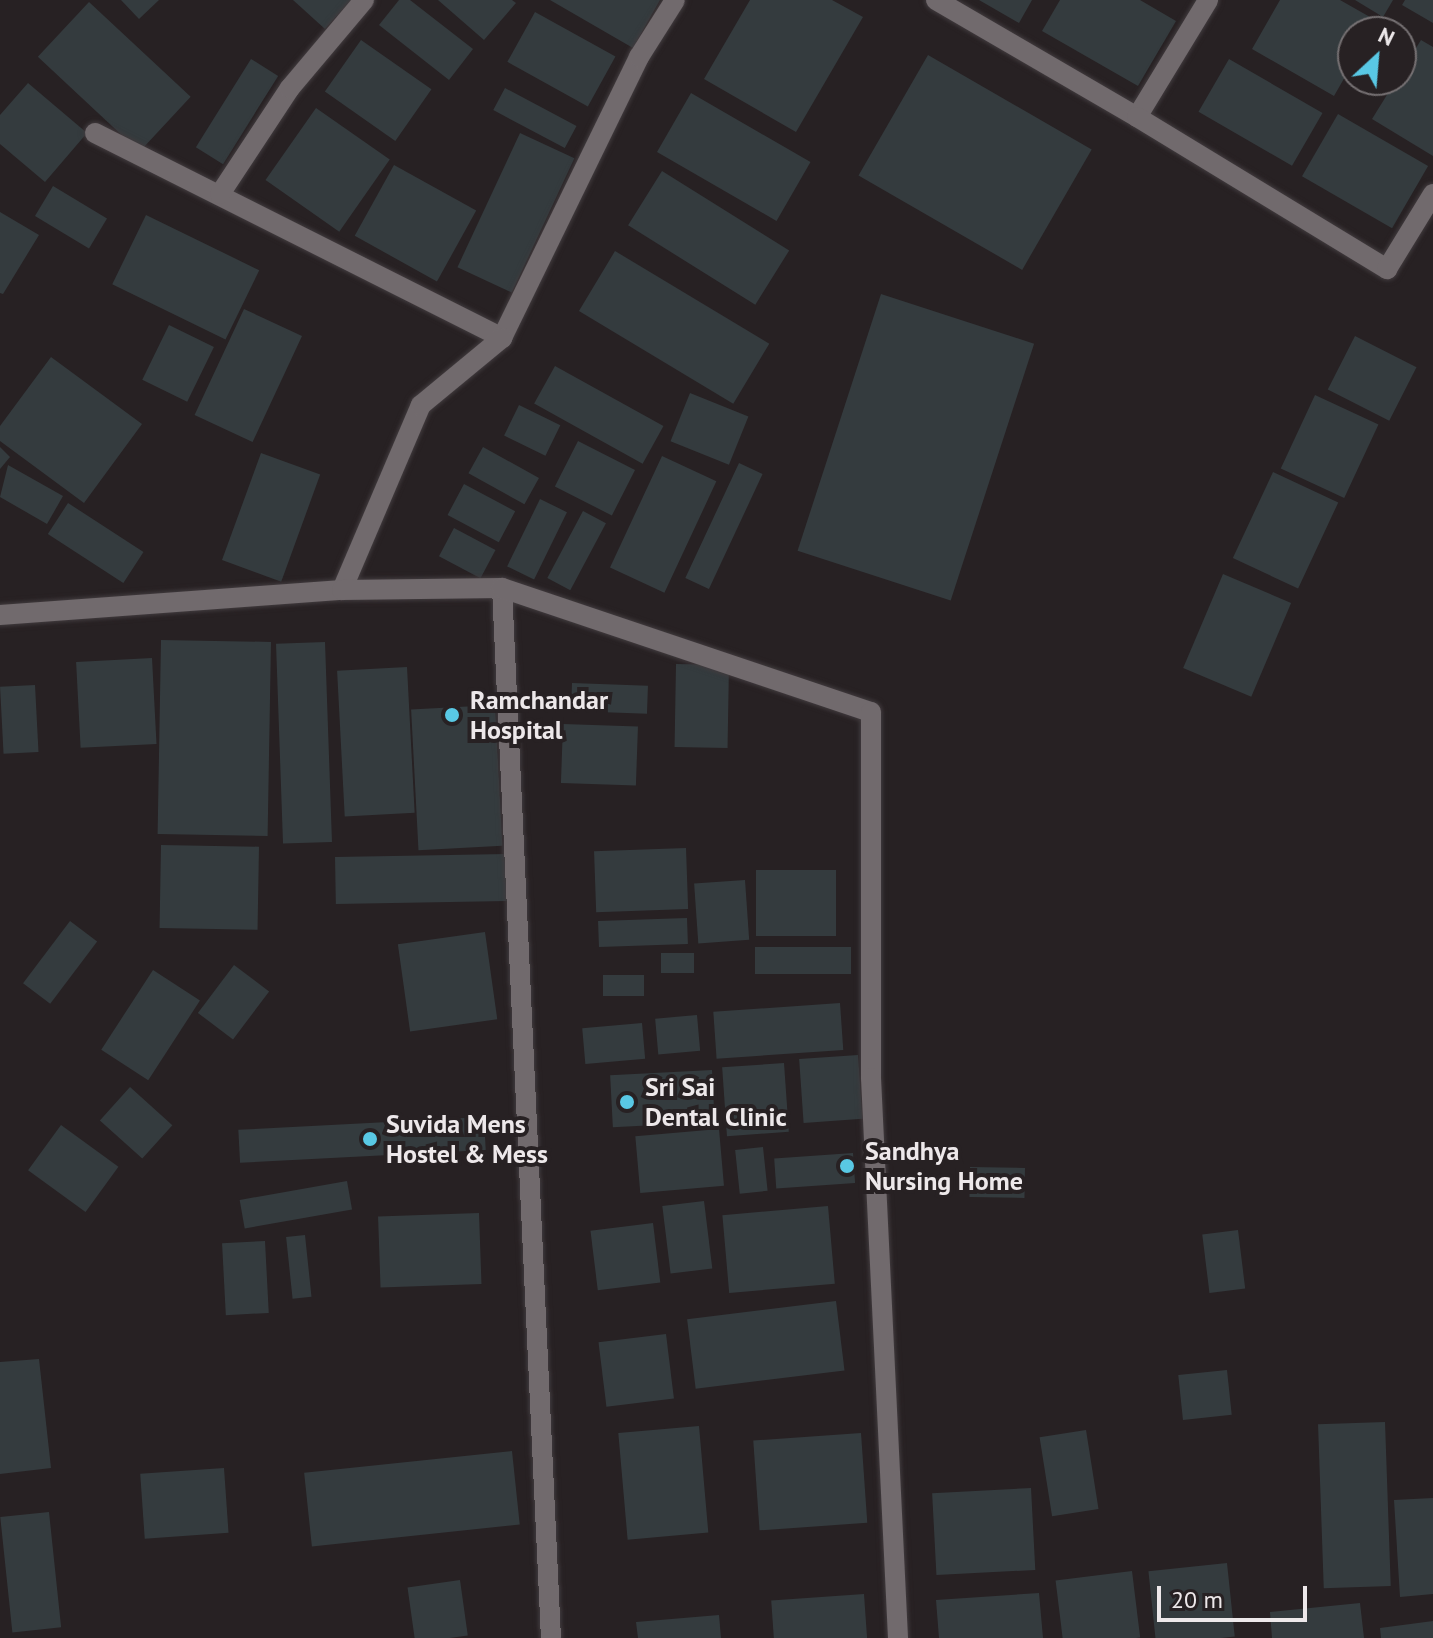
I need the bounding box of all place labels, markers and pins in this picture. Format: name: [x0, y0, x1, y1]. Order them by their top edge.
place label: Ramchandar Hospital: [470, 684, 608, 746]
marker: Ramchandar Hospital: [441, 704, 463, 726]
place label: Sri Sai Dental Clinic: [645, 1071, 787, 1132]
marker: Sri Sai Dental Clinic: [616, 1091, 638, 1113]
place label: Suvida Mens Hostel & Mess: [386, 1108, 548, 1170]
marker: Suvida Mens Hostel & Mess: [361, 1130, 379, 1148]
place label: Sandhya Nursing Home: [865, 1135, 1023, 1196]
marker: Sandhya Nursing Home: [836, 1155, 858, 1177]

